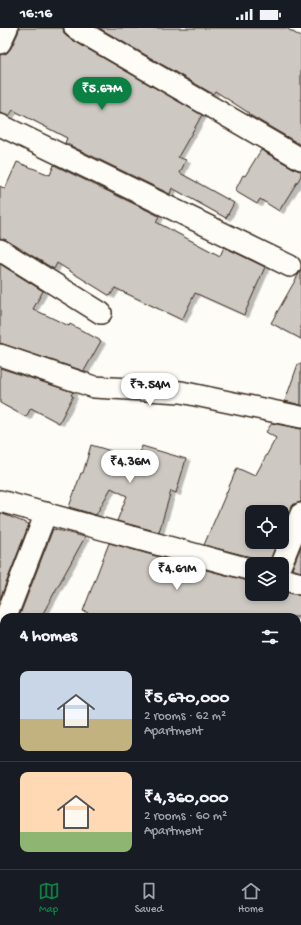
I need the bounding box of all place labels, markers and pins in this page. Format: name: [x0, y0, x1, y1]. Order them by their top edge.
pin: ₹5.67M: [69, 77, 135, 111]
pin: ₹7.54M: [117, 373, 183, 407]
pin: ₹4.36M: [97, 450, 163, 484]
pin: ₹4.61M: [144, 557, 210, 591]

